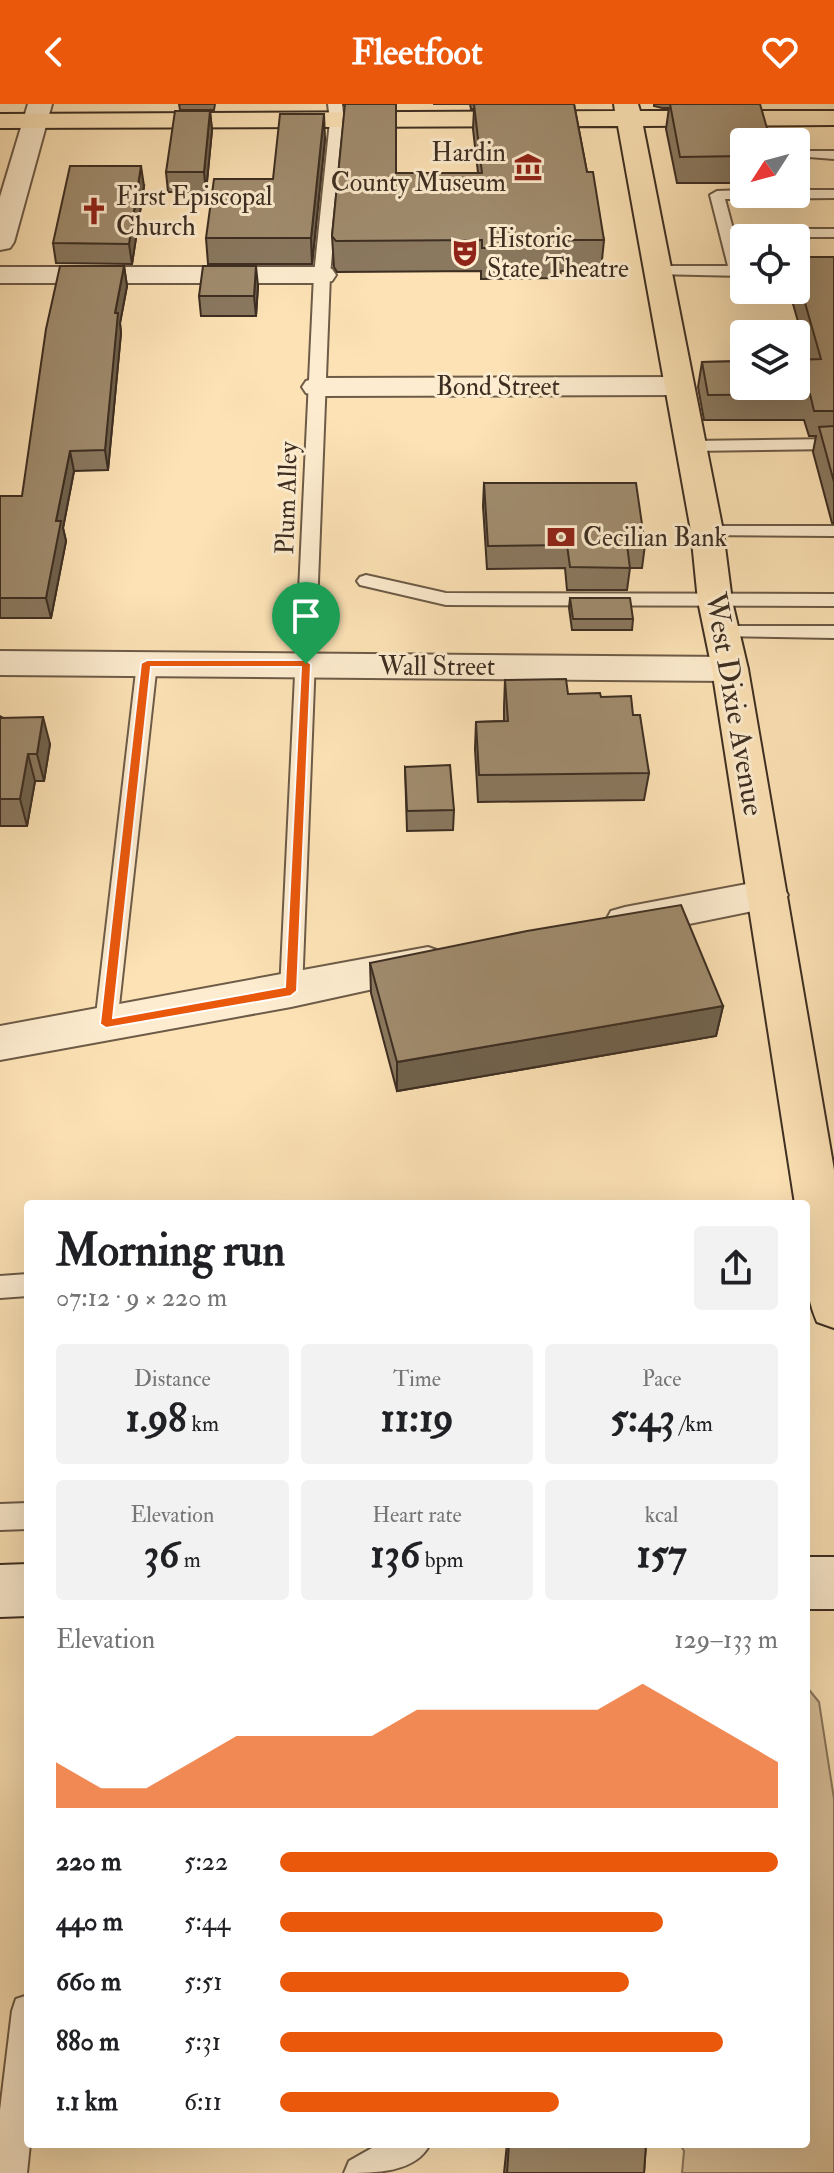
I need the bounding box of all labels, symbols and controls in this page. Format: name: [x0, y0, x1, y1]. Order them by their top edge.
icon: back: [32, 30, 76, 74]
text: Fleetfoot: [351, 30, 483, 75]
icon: heart: [758, 30, 802, 74]
north arrow: [730, 128, 810, 208]
map controls: [730, 128, 810, 400]
place label: Hardin County Museum: [331, 137, 506, 199]
museum icon: Hardin County Museum: [513, 152, 543, 182]
place label: First Episcopal Church: [116, 181, 273, 243]
church icon: First Episcopal Church: [79, 196, 109, 226]
place label: Historic State Theatre: [487, 223, 629, 285]
button: locate: [730, 224, 810, 304]
theatre icon: Historic State Theatre: [450, 238, 480, 268]
button: layers: [730, 320, 810, 400]
street label: Bond Street: [436, 371, 560, 403]
street label: Plum Alley: [269, 440, 305, 555]
bank icon: Cecilian Bank: [546, 522, 576, 552]
place label: Cecilian Bank: [583, 522, 728, 554]
pin: [272, 582, 340, 664]
street label: West Dixie Avenue: [696, 589, 772, 819]
icon: arrive: [284, 594, 328, 638]
street label: Wall Street: [378, 651, 495, 683]
text: Morning run: [56, 1224, 285, 1279]
button: share: [694, 1226, 778, 1310]
text: 07:12 · 9 × 220 m: [56, 1282, 227, 1314]
text: Distance: [134, 1365, 211, 1393]
text: Time: [393, 1365, 441, 1393]
text: Pace: [642, 1365, 681, 1393]
text: 1.98: [126, 1393, 187, 1444]
text: 11:19: [380, 1393, 454, 1444]
text: 5:43: [611, 1393, 675, 1444]
text: km: [187, 1410, 219, 1438]
text: /km: [675, 1410, 713, 1438]
text: Elevation: [130, 1501, 214, 1529]
text: Heart rate: [372, 1501, 462, 1529]
text: kcal: [645, 1501, 679, 1529]
text: 36: [144, 1529, 179, 1580]
text: 136: [370, 1529, 420, 1580]
text: 157: [637, 1529, 687, 1580]
text: m: [179, 1546, 201, 1574]
text: bpm: [420, 1546, 464, 1574]
text: Elevation: [56, 1624, 155, 1656]
text: 129–133 m: [674, 1624, 778, 1656]
text: 220 m: [56, 1846, 121, 1878]
text: 5:22: [184, 1846, 228, 1878]
text: 440 m: [56, 1906, 123, 1938]
text: 5:44: [184, 1906, 230, 1938]
text: 660 m: [56, 1966, 121, 1998]
text: 5:51: [184, 1966, 223, 1998]
text: 880 m: [56, 2026, 119, 2058]
text: 5:31: [184, 2026, 221, 2058]
text: 1.1 km: [56, 2086, 118, 2118]
text: 6:11: [184, 2086, 222, 2118]

